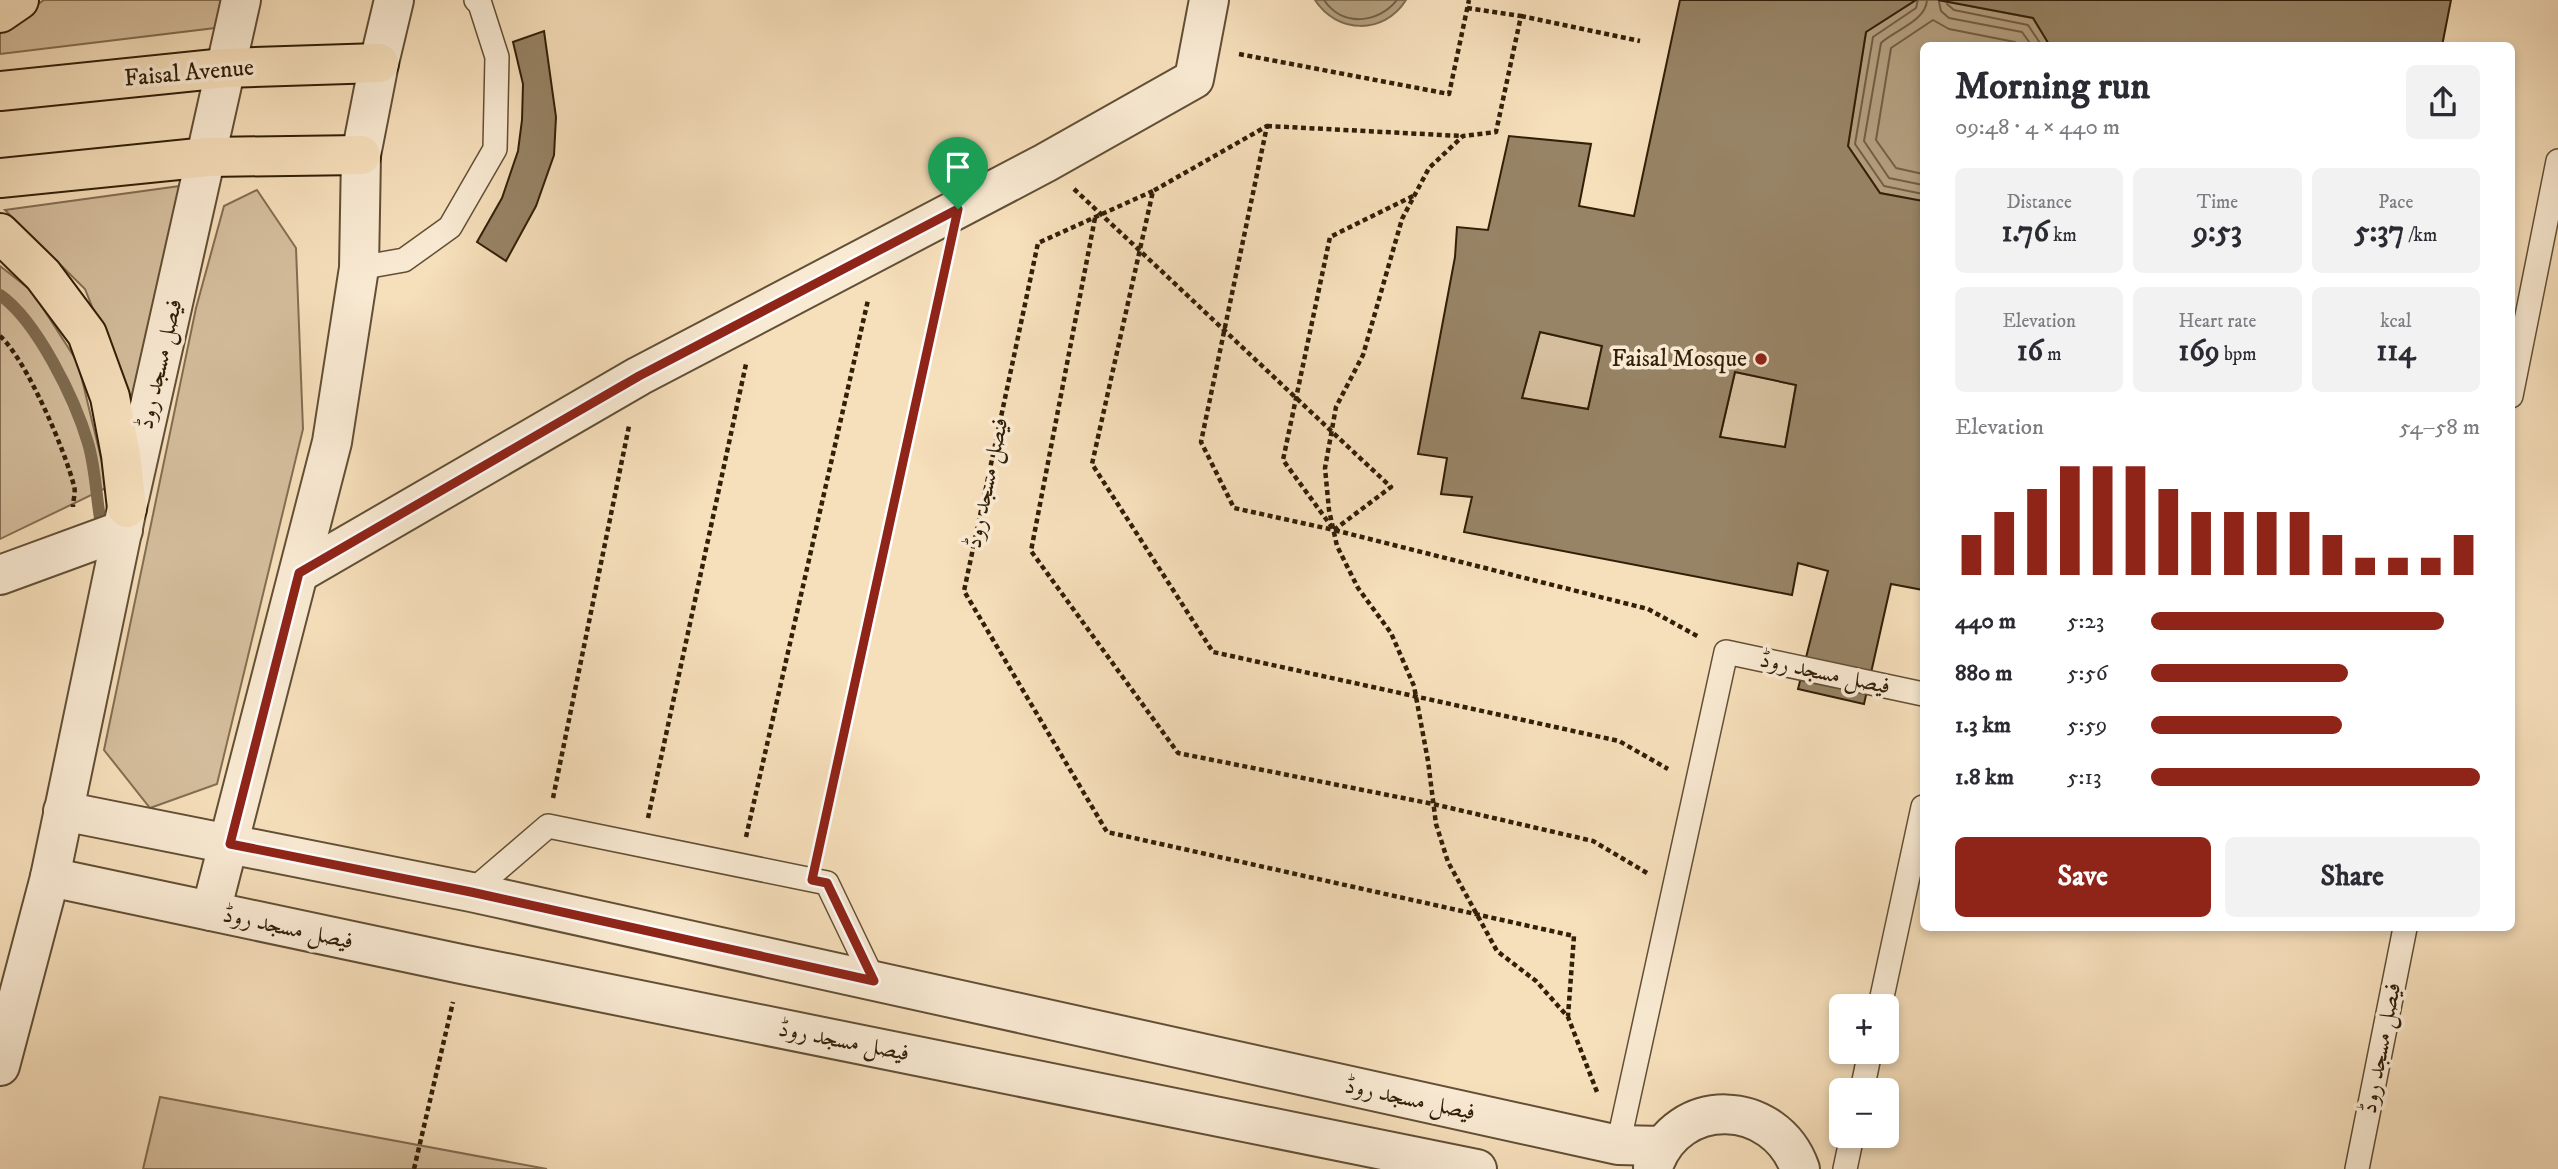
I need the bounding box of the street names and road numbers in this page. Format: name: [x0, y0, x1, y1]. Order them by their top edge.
street label: Faisal Avenue: [123, 52, 255, 94]
street label: فیصل مسجد روڈ: [130, 296, 191, 432]
street label: فیصل مسجد روڈ: [958, 415, 1016, 551]
street label: فیصل مسجد روڈ: [1757, 644, 1893, 702]
street label: فیصل مسجد روڈ: [220, 899, 356, 957]
street label: فیصل مسجد روڈ: [2354, 980, 2409, 1116]
street label: فیصل مسجد روڈ: [776, 1014, 912, 1069]
street label: فیصل مسجد روڈ: [1342, 1070, 1478, 1128]

